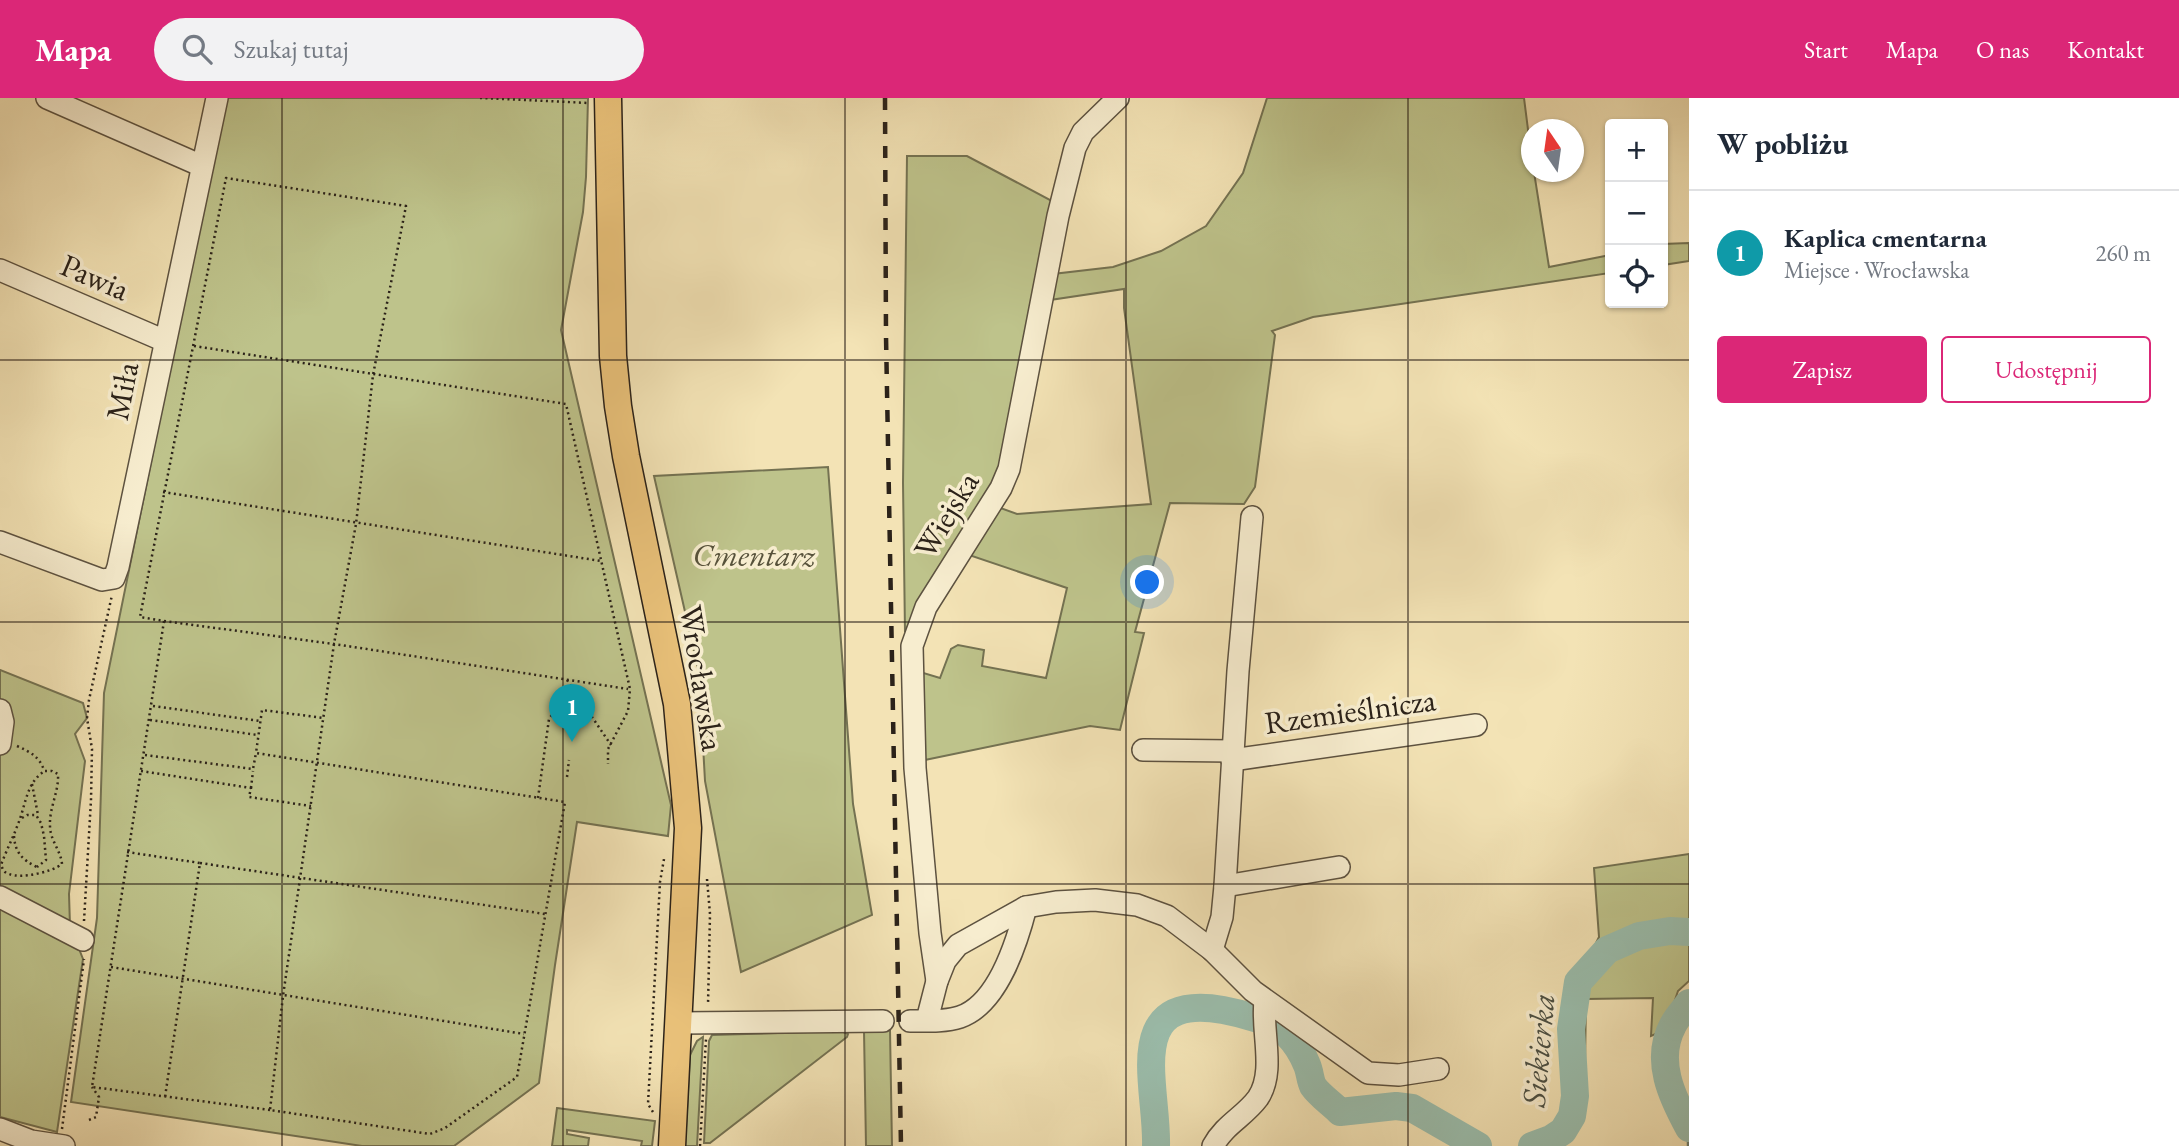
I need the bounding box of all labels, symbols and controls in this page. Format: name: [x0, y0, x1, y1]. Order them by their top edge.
search box: [154, 18, 644, 81]
text: Mapa: [35, 28, 112, 71]
icon: search: [178, 30, 216, 68]
text: Szukaj tutaj: [234, 32, 349, 66]
text: Start: [1804, 34, 1848, 65]
text: Mapa: [1886, 34, 1938, 65]
text: O nas: [1976, 34, 2029, 65]
text: Kontakt: [2067, 34, 2144, 65]
north arrow: [1521, 119, 1584, 182]
map controls: [1605, 119, 1668, 308]
button: +: [1605, 119, 1668, 182]
text: W pobliżu: [1717, 124, 1848, 163]
button: −: [1605, 182, 1668, 245]
text: Kaplica cmentarna: [1784, 221, 1987, 255]
text: 1: [1734, 238, 1746, 268]
text: 260 m: [2095, 238, 2151, 268]
street label: Pawia: [54, 244, 136, 310]
button: locate: [1605, 245, 1668, 308]
text: Miejsce · Wrocławska: [1784, 255, 1969, 285]
button: Zapisz: [1717, 336, 1927, 403]
button: Udostępnij: [1941, 336, 2151, 403]
street label: Miła: [96, 358, 148, 424]
street label: Wiejska: [904, 464, 988, 566]
park label: Cmentarz: [693, 534, 816, 576]
your location: [1130, 565, 1164, 599]
street label: Wrocławska: [670, 602, 734, 754]
street label: Rzemieślnicza: [1262, 678, 1439, 744]
pin: 1: [549, 684, 595, 742]
water label: Siekierka: [1512, 991, 1564, 1110]

